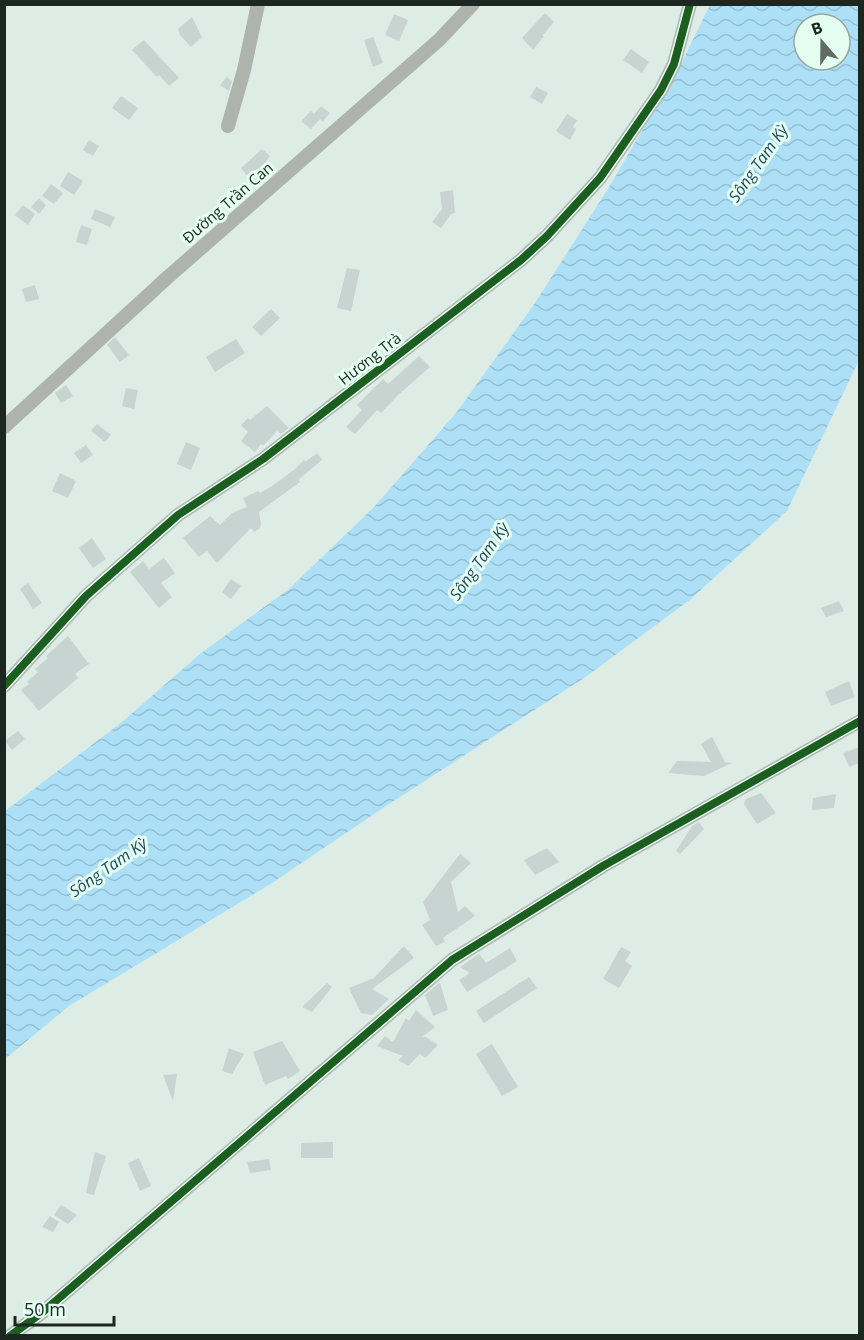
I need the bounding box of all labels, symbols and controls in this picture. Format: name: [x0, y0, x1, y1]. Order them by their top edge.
north arrow: [792, 12, 852, 72]
text: B: [808, 16, 826, 40]
water label: Sông Tam Kỳ: [723, 118, 794, 206]
street label: Đường Trần Can: [178, 157, 277, 247]
street label: Hương Trà: [334, 328, 405, 389]
water label: Sông Tam Kỳ: [444, 516, 515, 604]
water label: Sông Tam Kỳ: [65, 831, 153, 902]
scale bar: [15, 1289, 114, 1327]
text: 50 m: [24, 1297, 66, 1321]

